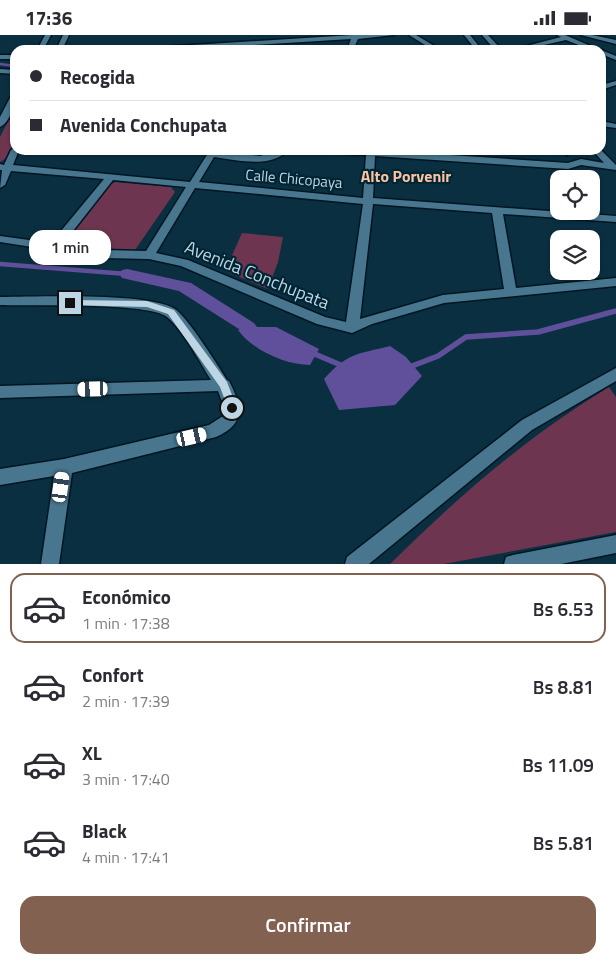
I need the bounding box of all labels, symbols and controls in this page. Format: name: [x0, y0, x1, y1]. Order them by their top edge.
text: 17:36: [25, 3, 72, 32]
text: Recogida: [60, 62, 135, 91]
text: Avenida Conchupata: [60, 110, 227, 139]
street label: Calle Chicopaya: [245, 163, 344, 194]
district label: Alto Porvenir: [361, 164, 451, 188]
map controls: [550, 170, 600, 280]
button: locate: [550, 170, 600, 220]
button: layers: [550, 230, 600, 280]
callout: 1 min: [29, 231, 111, 265]
street label: Avenida Conchupata: [181, 233, 334, 316]
text: 1 min: [51, 235, 89, 259]
route end: [59, 292, 81, 314]
car: [77, 381, 108, 397]
route start: [221, 397, 243, 419]
car: [175, 426, 208, 448]
car: [51, 471, 70, 503]
text: Económico: [82, 582, 171, 611]
icon: car: [22, 586, 67, 631]
text: Bs 6.53: [533, 594, 594, 623]
text: 1 min · 17:38: [82, 611, 170, 635]
text: Confort: [82, 660, 144, 689]
icon: car: [22, 664, 67, 709]
text: Bs 8.81: [533, 672, 594, 701]
text: 2 min · 17:39: [82, 689, 170, 713]
text: XL: [82, 738, 102, 767]
icon: car: [22, 742, 67, 787]
text: Bs 11.09: [522, 750, 594, 779]
text: 3 min · 17:40: [82, 767, 170, 791]
text: Black: [82, 816, 127, 845]
icon: car: [22, 820, 67, 865]
text: Bs 5.81: [533, 828, 594, 857]
text: 4 min · 17:41: [82, 845, 170, 869]
button: Confirmar: [20, 896, 596, 954]

